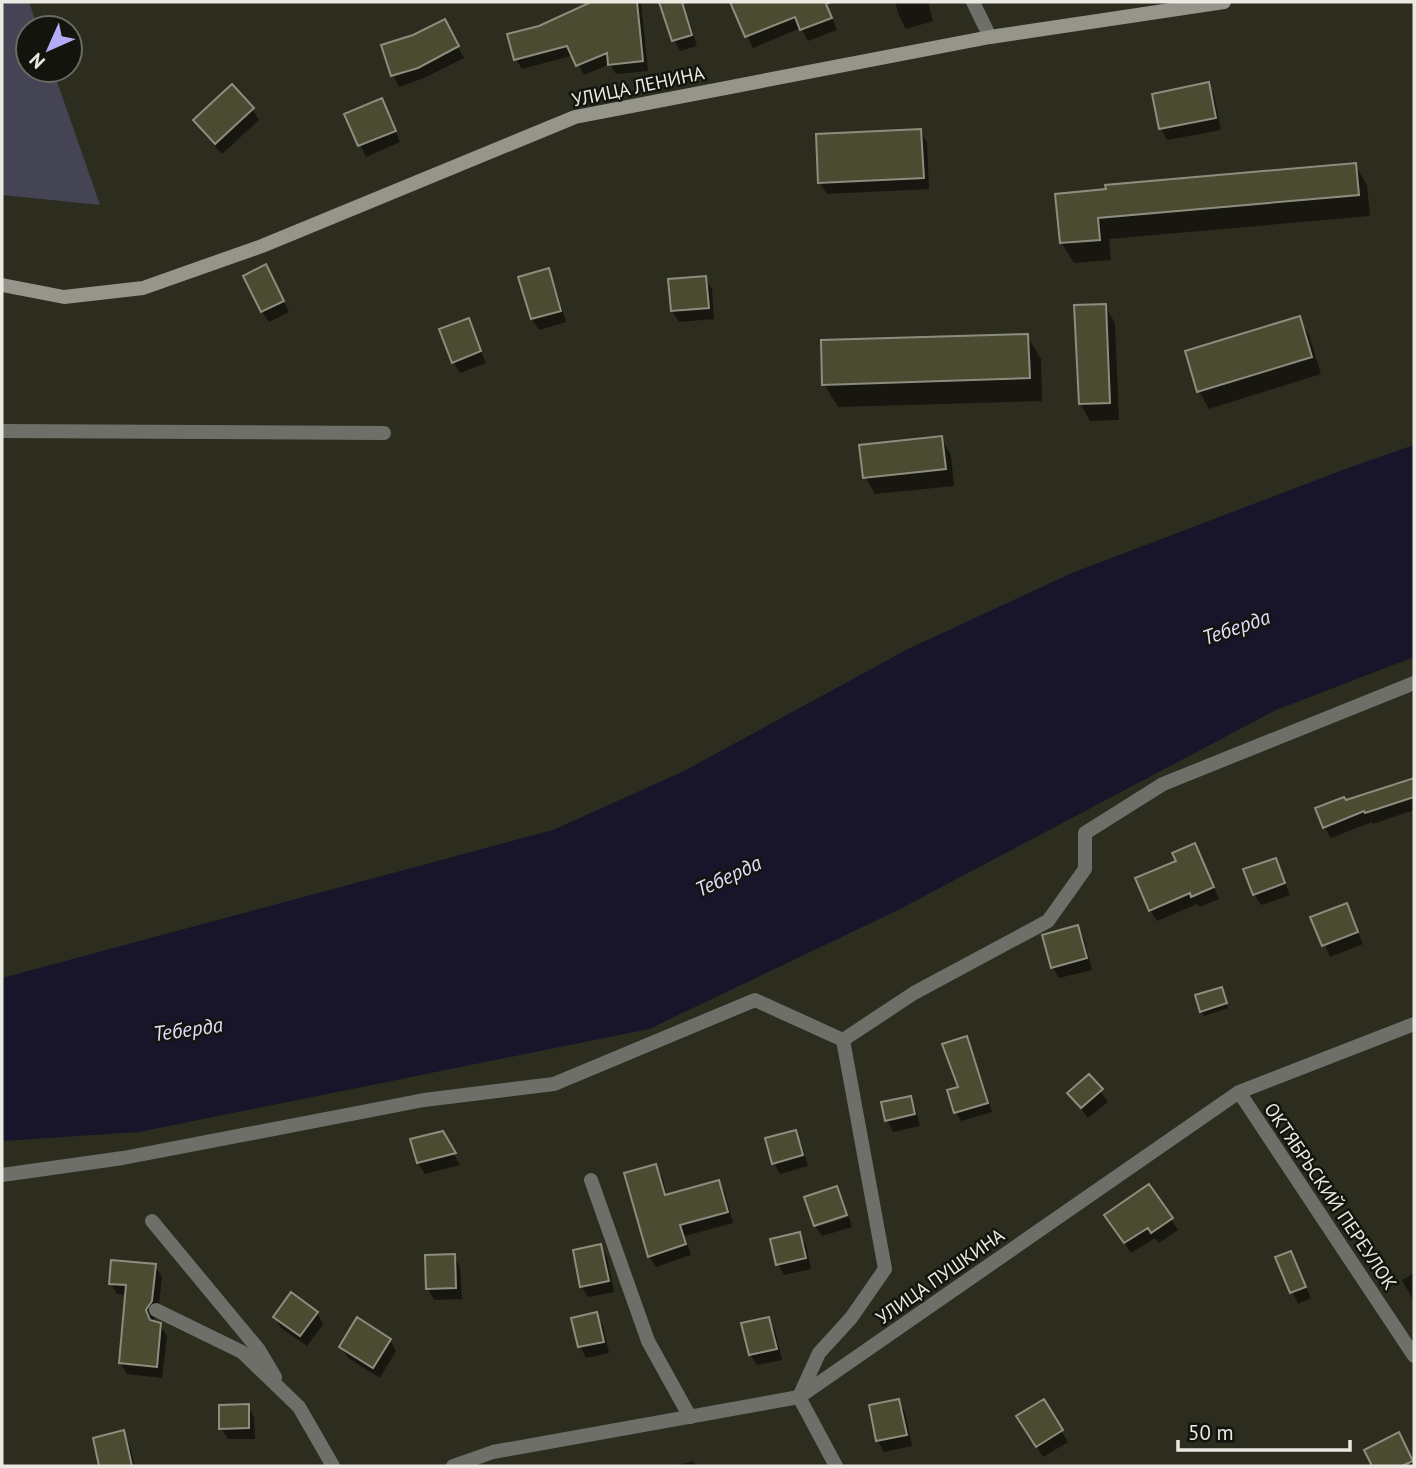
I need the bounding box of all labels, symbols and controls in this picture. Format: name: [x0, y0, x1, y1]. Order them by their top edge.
north arrow: [14, 14, 84, 84]
text: N: [24, 48, 50, 74]
street label: УЛИЦА ЛЕНИНА: [570, 60, 706, 112]
water label: Теберда: [1198, 603, 1274, 651]
water label: Теберда: [691, 849, 766, 903]
water label: Теберда: [151, 1011, 225, 1047]
street label: ОКТЯБРЬСКИЙ ПЕРЕУЛОК: [1259, 1098, 1403, 1294]
street label: УЛИЦА ПУШКИНА: [871, 1223, 1009, 1329]
scale bar: [1178, 1408, 1350, 1452]
text: 50 m: [1188, 1419, 1234, 1446]

